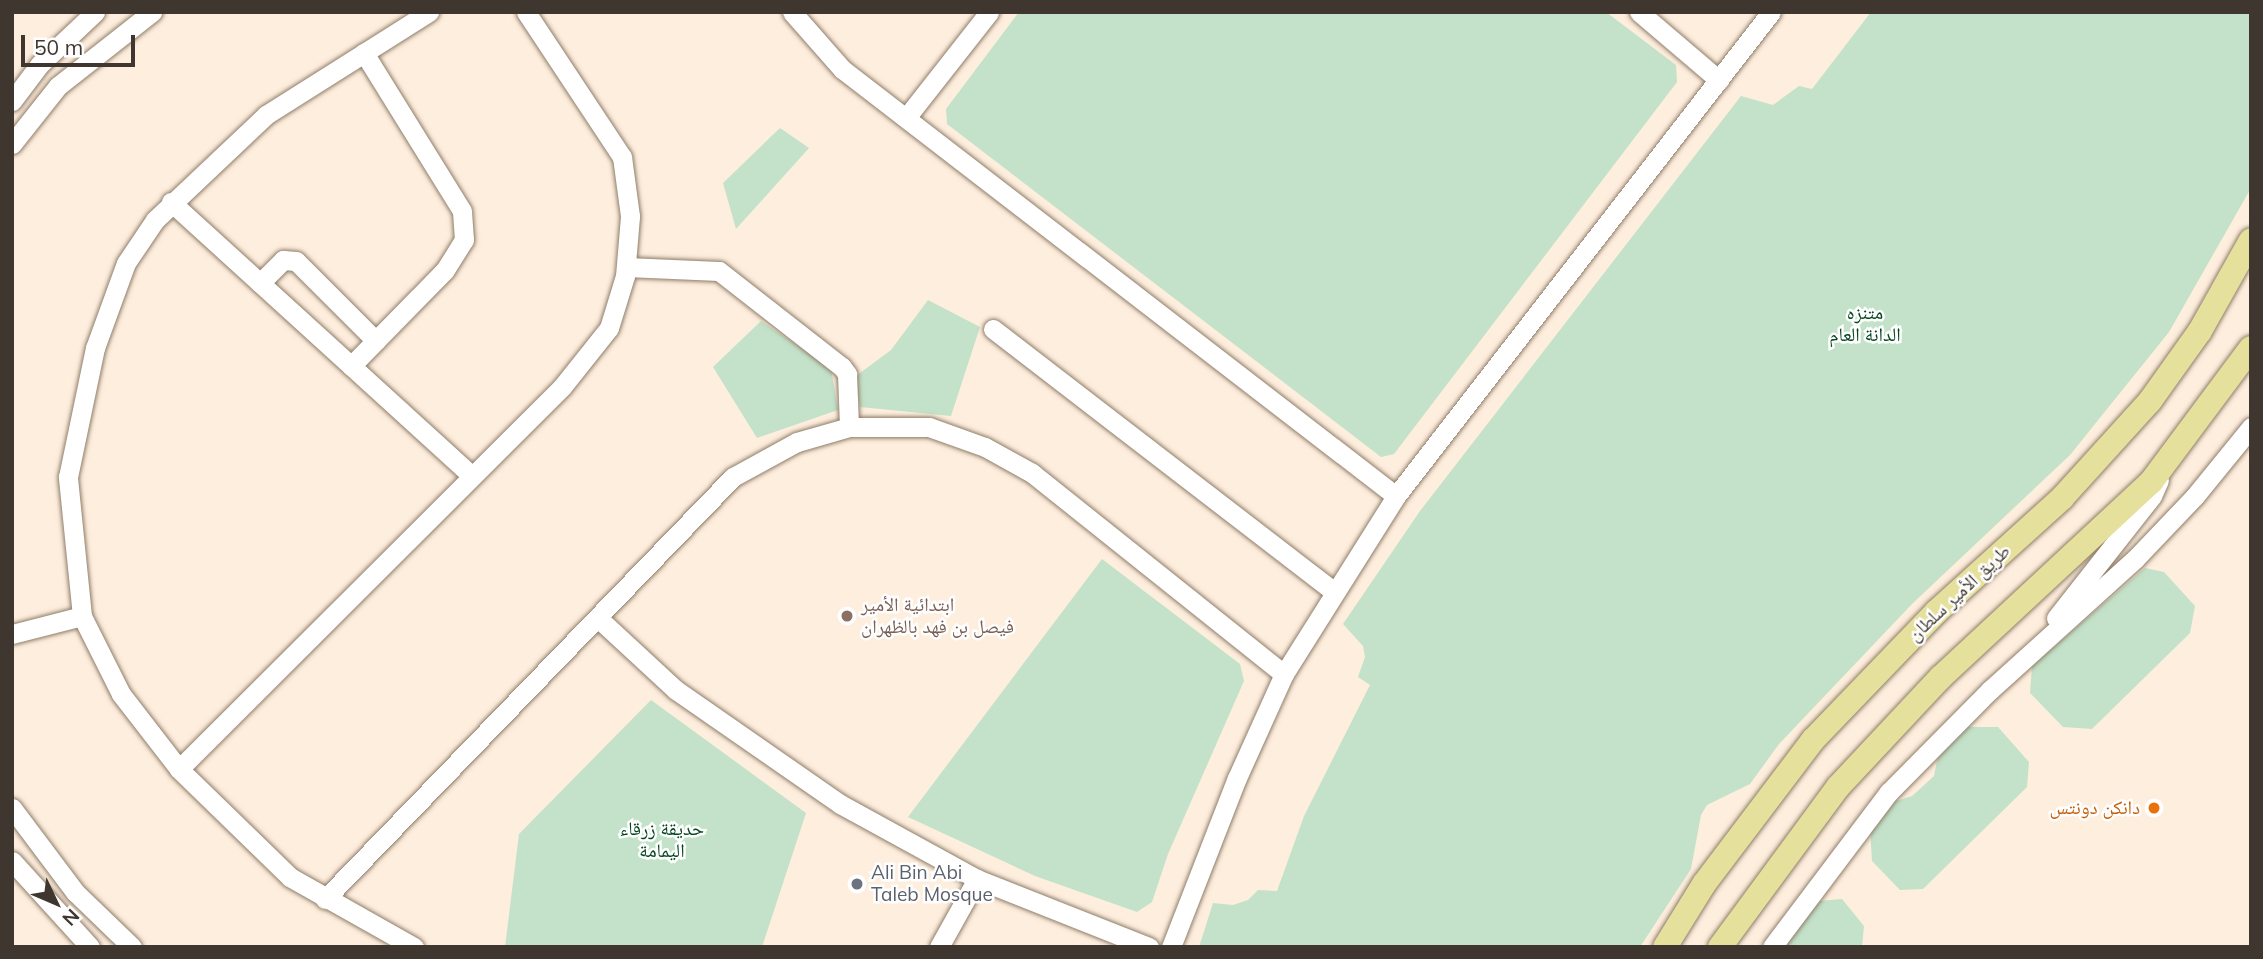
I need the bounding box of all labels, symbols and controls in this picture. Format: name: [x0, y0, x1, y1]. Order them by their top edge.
scale bar: [24, 21, 138, 65]
text: 50 m: [34, 34, 83, 60]
park label: متنزه الدانة العام: [1829, 302, 1901, 346]
street label: طريق الأمير سلطان: [1903, 540, 2015, 646]
place label: ابتدائية الأمير فيصل بن فهد بالظهران: [861, 594, 1014, 638]
marker: ابتدائية الأمير فيصل بن فهد بالظهران: [839, 608, 855, 624]
place label: دانكن دونتس: [2049, 797, 2140, 819]
marker: دانكن دونتس: [2146, 800, 2162, 816]
park label: حديقة زرقاء اليمامة: [620, 818, 704, 862]
place label: Ali Bin Abi Taleb Mosque: [871, 862, 993, 906]
north arrow: [21, 868, 91, 938]
marker: Ali Bin Abi Taleb Mosque: [849, 876, 865, 892]
text: N: [57, 904, 85, 931]

